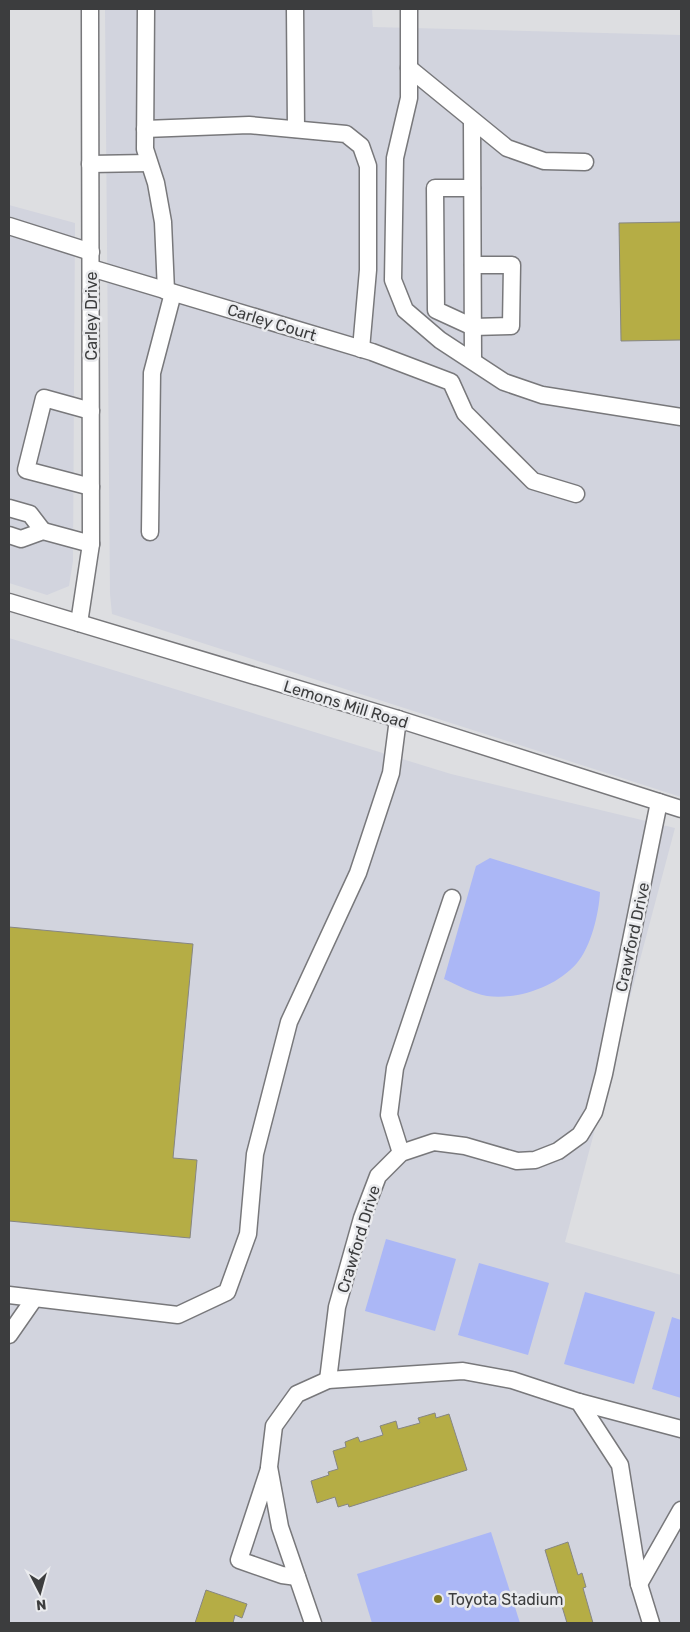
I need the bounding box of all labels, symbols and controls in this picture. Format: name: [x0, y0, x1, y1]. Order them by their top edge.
street label: Carley Drive: [82, 271, 101, 360]
street label: Carley Court: [225, 300, 319, 345]
street label: Lemons Mill Road: [281, 677, 410, 732]
street label: Crawford Drive: [612, 881, 653, 994]
street label: Crawford Drive: [333, 1183, 384, 1295]
north arrow: [15, 1567, 65, 1617]
place label: Toyota Stadium: [448, 1590, 564, 1609]
marker: Toyota Stadium: [432, 1593, 444, 1605]
text: N: [35, 1595, 47, 1613]

